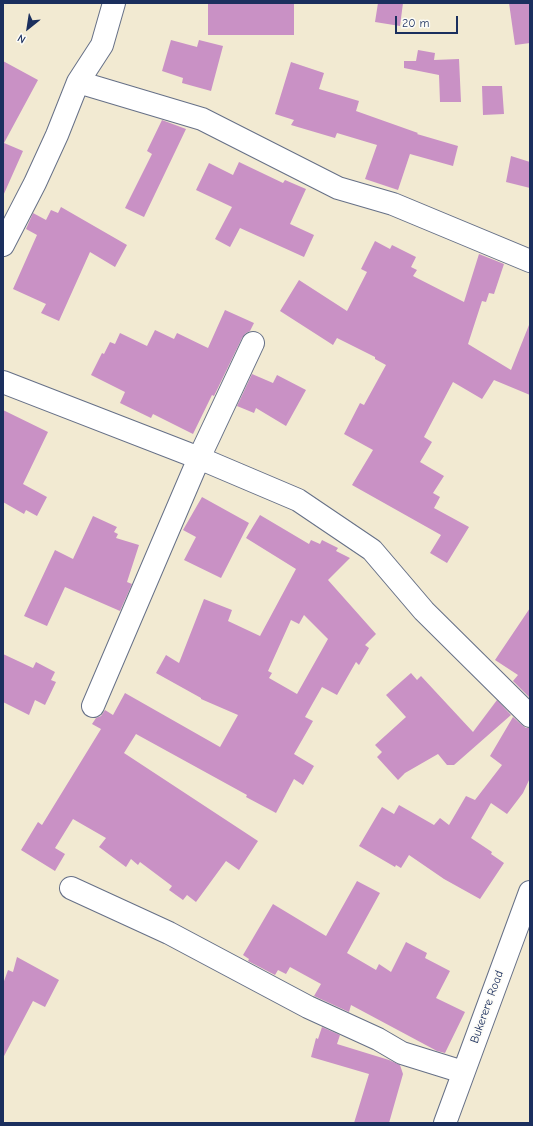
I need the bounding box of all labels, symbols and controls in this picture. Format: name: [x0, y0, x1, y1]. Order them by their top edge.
north arrow: [8, 8, 48, 48]
scale bar: [397, 8, 460, 34]
text: 20 m: [402, 16, 430, 30]
text: N: [15, 31, 28, 46]
street label: Bukerere Road: [467, 969, 507, 1045]

